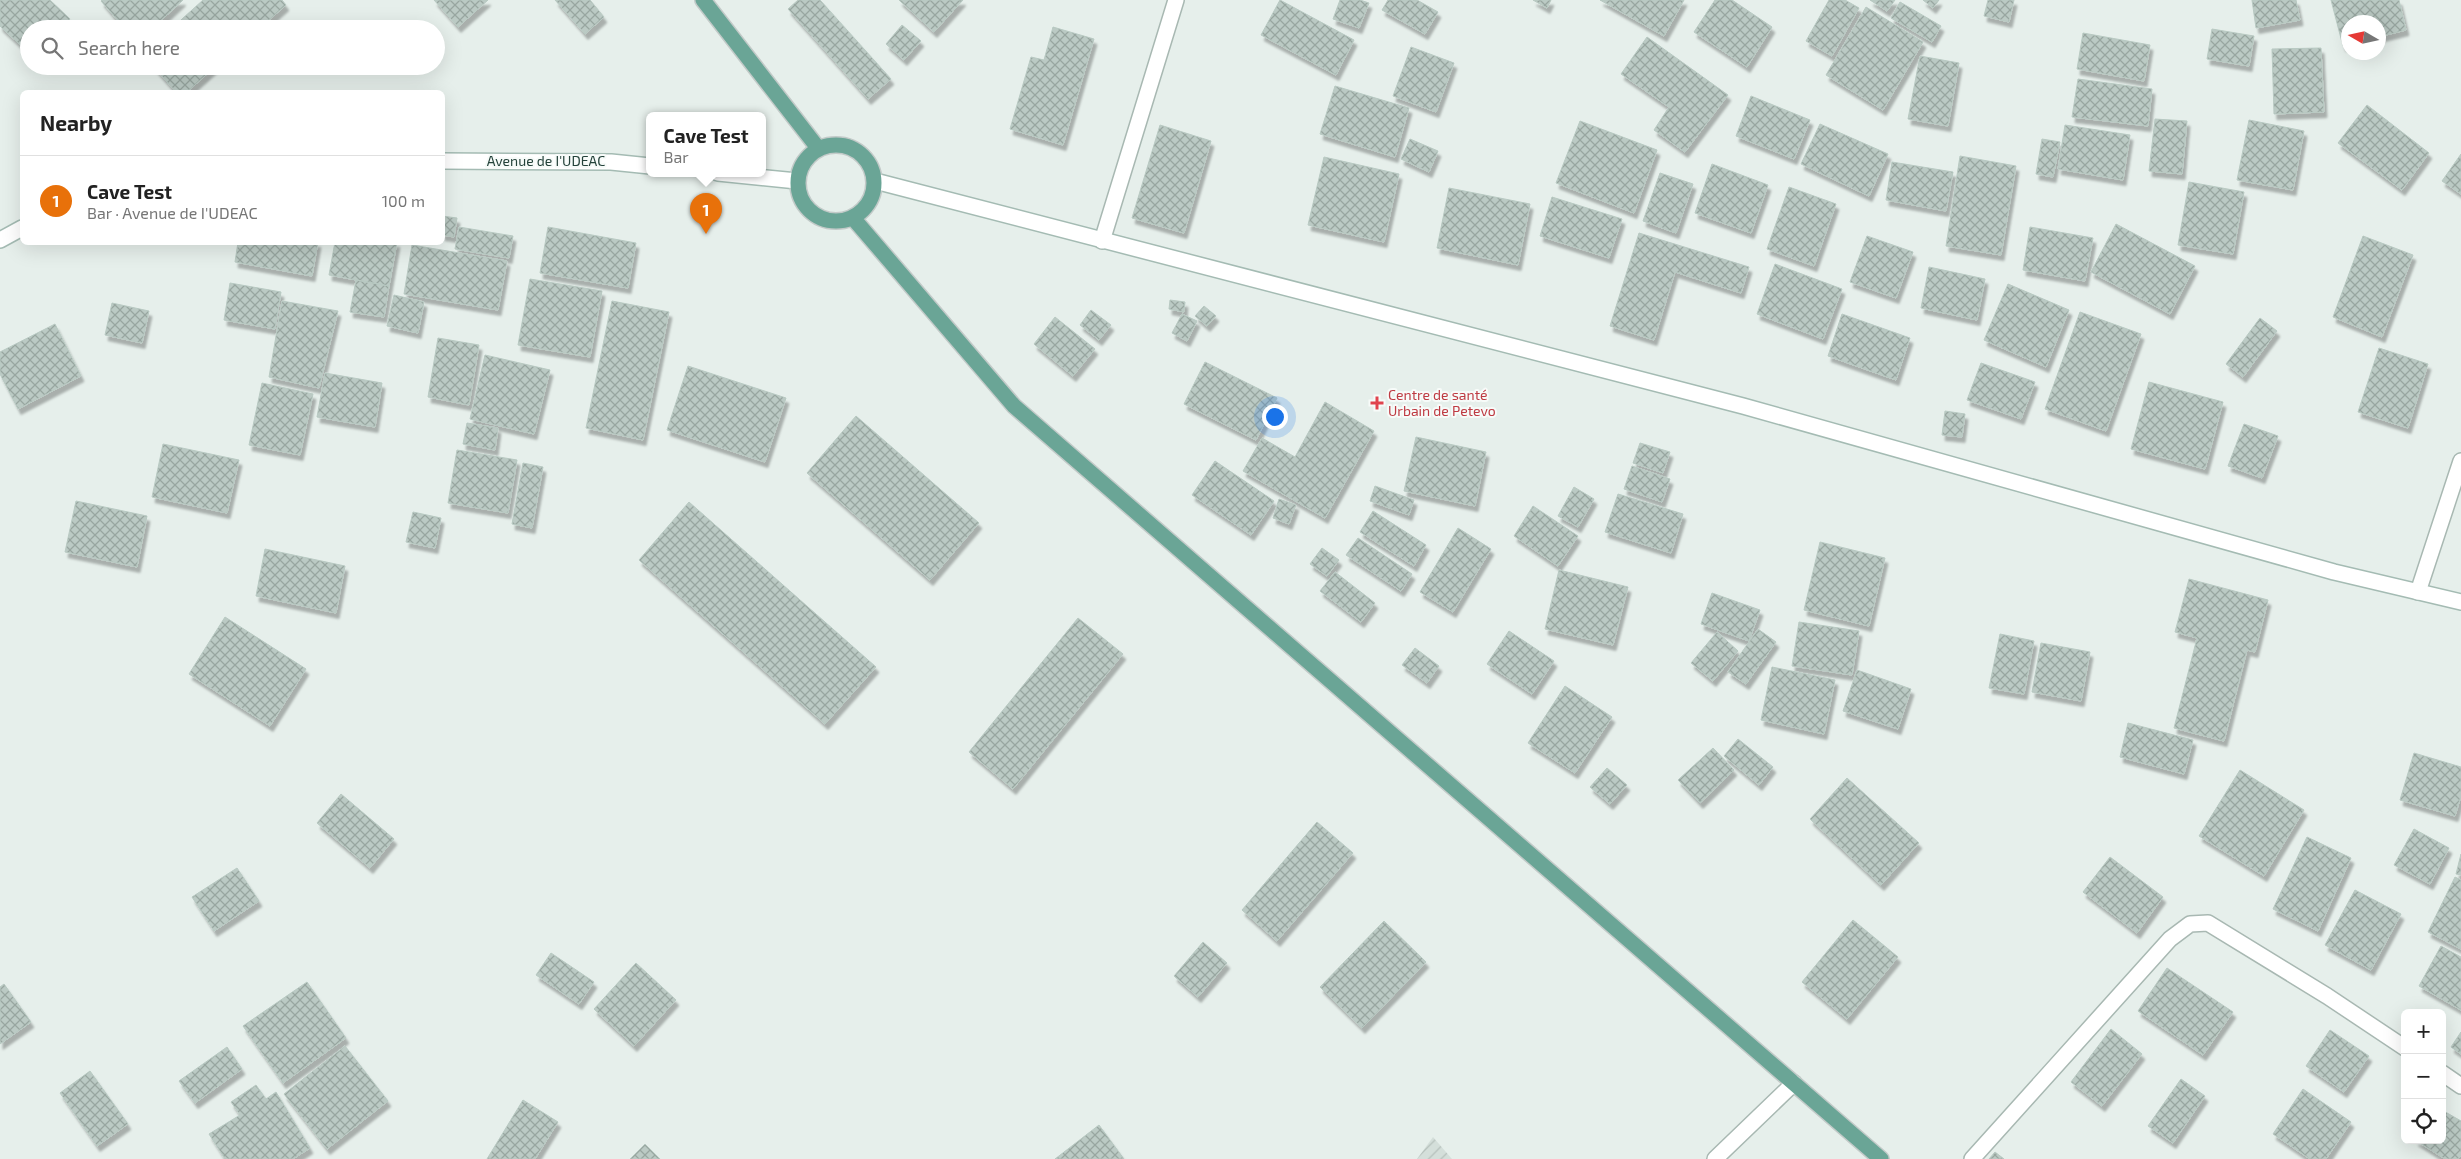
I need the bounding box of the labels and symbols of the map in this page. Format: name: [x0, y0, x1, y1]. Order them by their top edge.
north arrow: [2341, 15, 2386, 60]
street label: Avenue de I'UDEAC: [487, 152, 605, 169]
pin: 1: [690, 193, 722, 234]
place label: Centre de santé Urbain de Petevo: [1388, 386, 1496, 419]
marker: Centre de santé Urbain de Petevo: [1370, 396, 1384, 410]
your location: [1262, 404, 1288, 430]

